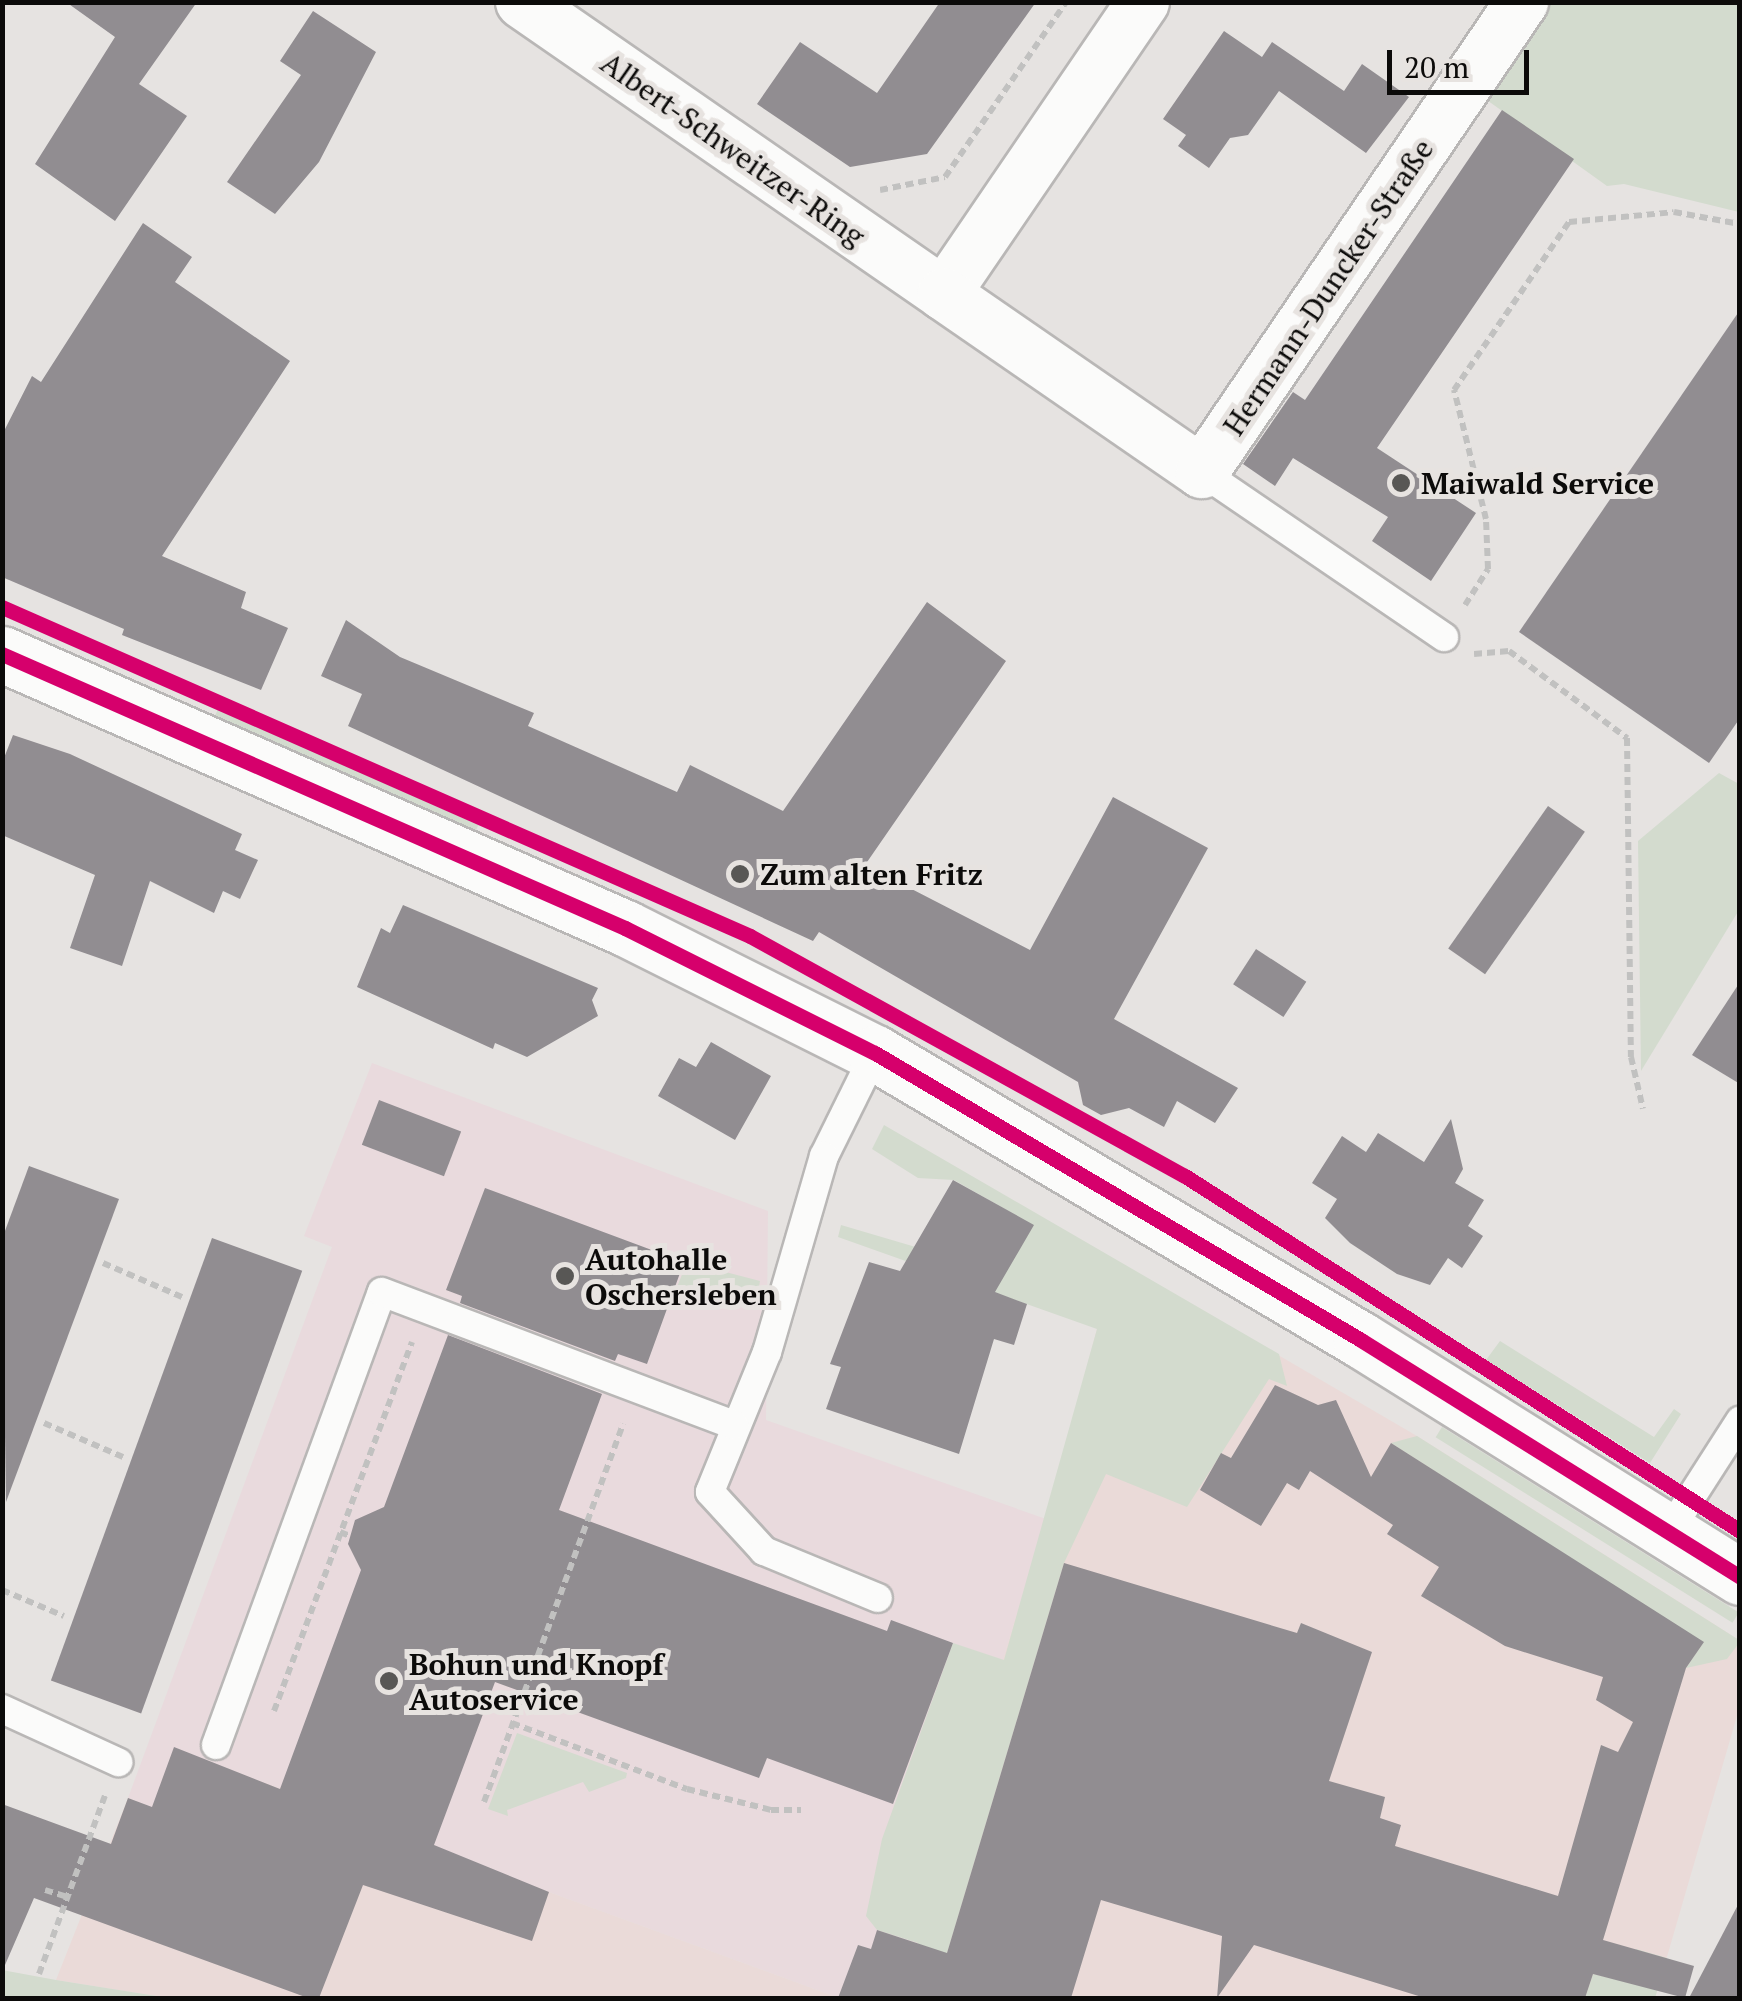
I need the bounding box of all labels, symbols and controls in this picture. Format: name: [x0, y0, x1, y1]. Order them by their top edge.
scale bar: [1392, 30, 1534, 92]
street label: Albert-Schweitzer-Ring: [594, 44, 872, 254]
text: 20 m: [1404, 47, 1469, 87]
street label: Hermann-Duncker-Straße: [1215, 132, 1441, 442]
place label: Maiwald Service: [1421, 465, 1654, 501]
marker: Maiwald Service: [1390, 472, 1412, 494]
place label: Zum alten Fritz: [760, 856, 983, 892]
marker: Zum alten Fritz: [729, 863, 751, 885]
place label: Autohalle Oschersleben: [585, 1241, 777, 1312]
marker: Autohalle Oschersleben: [554, 1265, 576, 1287]
place label: Bohun und Knopf Autoservice: [409, 1646, 663, 1716]
marker: Bohun und Knopf Autoservice: [378, 1670, 400, 1692]

